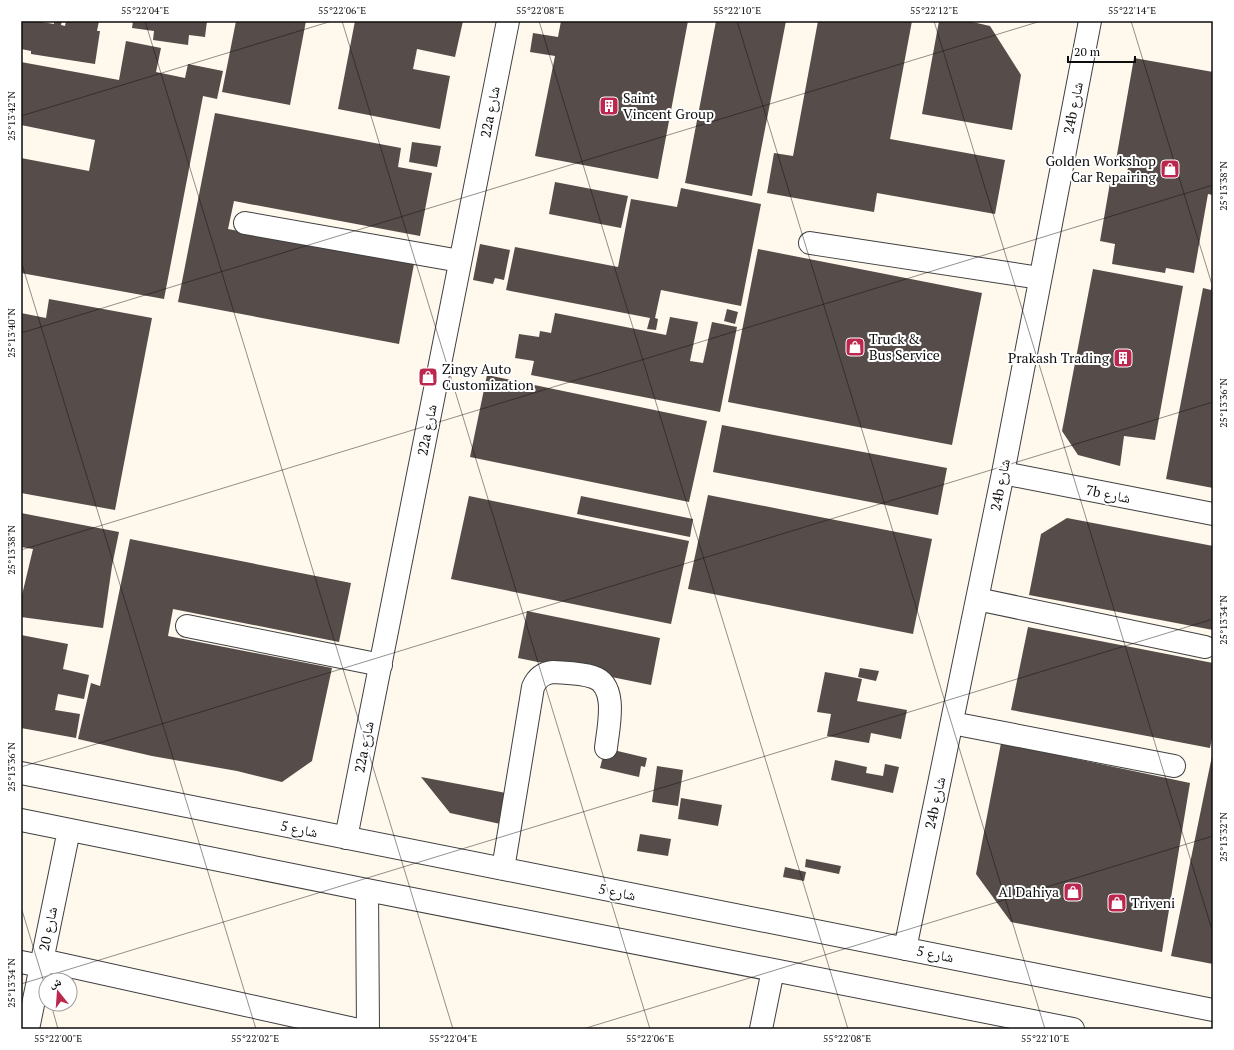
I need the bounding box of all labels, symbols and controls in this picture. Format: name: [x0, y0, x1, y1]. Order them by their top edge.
text: 55°22'04"E: [121, 4, 169, 17]
text: 55°22'06"E: [318, 4, 366, 17]
text: 55°22'08"E: [516, 4, 564, 17]
text: 55°22'10"E: [713, 4, 761, 17]
text: 55°22'12"E: [910, 4, 958, 17]
text: 55°22'14"E: [1108, 4, 1156, 17]
scale bar: [1068, 38, 1135, 64]
text: 20 m: [1074, 44, 1101, 59]
street label: 24b شارع: [1058, 80, 1088, 136]
street label: 22a شارع: [475, 85, 505, 139]
place label: Saint Vincent Group: [623, 88, 714, 123]
text: 25°13'42"N: [5, 91, 18, 141]
building icon: Saint Vincent Group: [598, 95, 620, 117]
place label: Golden Workshop Car Repairing: [1045, 151, 1157, 186]
shop icon: Golden Workshop Car Repairing: [1159, 158, 1181, 180]
text: 25°13'38"N: [1217, 161, 1230, 211]
text: 25°13'40"N: [5, 308, 18, 358]
place label: Truck & Bus Service: [869, 329, 940, 364]
shop icon: Truck & Bus Service: [844, 336, 866, 358]
building icon: Prakash Trading: [1112, 347, 1134, 369]
place label: Prakash Trading: [1008, 348, 1110, 367]
place label: Zingy Auto Customization: [442, 359, 534, 394]
shop icon: Zingy Auto Customization: [417, 366, 439, 388]
text: 25°13'36"N: [1217, 378, 1230, 428]
street label: 22a شارع: [412, 403, 442, 457]
street label: 24b شارع: [985, 457, 1015, 513]
street label: 7b شارع: [1084, 480, 1132, 508]
text: 25°13'38"N: [5, 525, 18, 575]
text: 25°13'34"N: [1217, 595, 1230, 645]
street label: 22a شارع: [349, 720, 379, 774]
text: 25°13'36"N: [5, 742, 18, 792]
street label: 24b شارع: [920, 775, 950, 831]
text: 25°13'32"N: [1217, 812, 1230, 862]
street label: شارع 5: [279, 816, 319, 842]
street label: شارع 5: [597, 879, 637, 905]
shop icon: Al Dahiya: [1062, 881, 1084, 903]
place label: Al Dahiya: [998, 882, 1059, 901]
shop icon: Triveni: [1106, 892, 1128, 914]
place label: Triveni: [1131, 893, 1175, 912]
street label: شارع 20: [34, 905, 62, 953]
street label: شارع 5: [915, 941, 955, 967]
text: 25°13'34"N: [5, 958, 18, 1008]
north arrow: [38, 972, 78, 1012]
text: ش: [47, 974, 63, 992]
text: 55°22'00"E: [34, 1032, 82, 1045]
text: 55°22'02"E: [231, 1032, 279, 1045]
text: 55°22'04"E: [429, 1032, 477, 1045]
text: 55°22'06"E: [626, 1032, 674, 1045]
text: 55°22'08"E: [823, 1032, 871, 1045]
text: 55°22'10"E: [1021, 1032, 1069, 1045]

